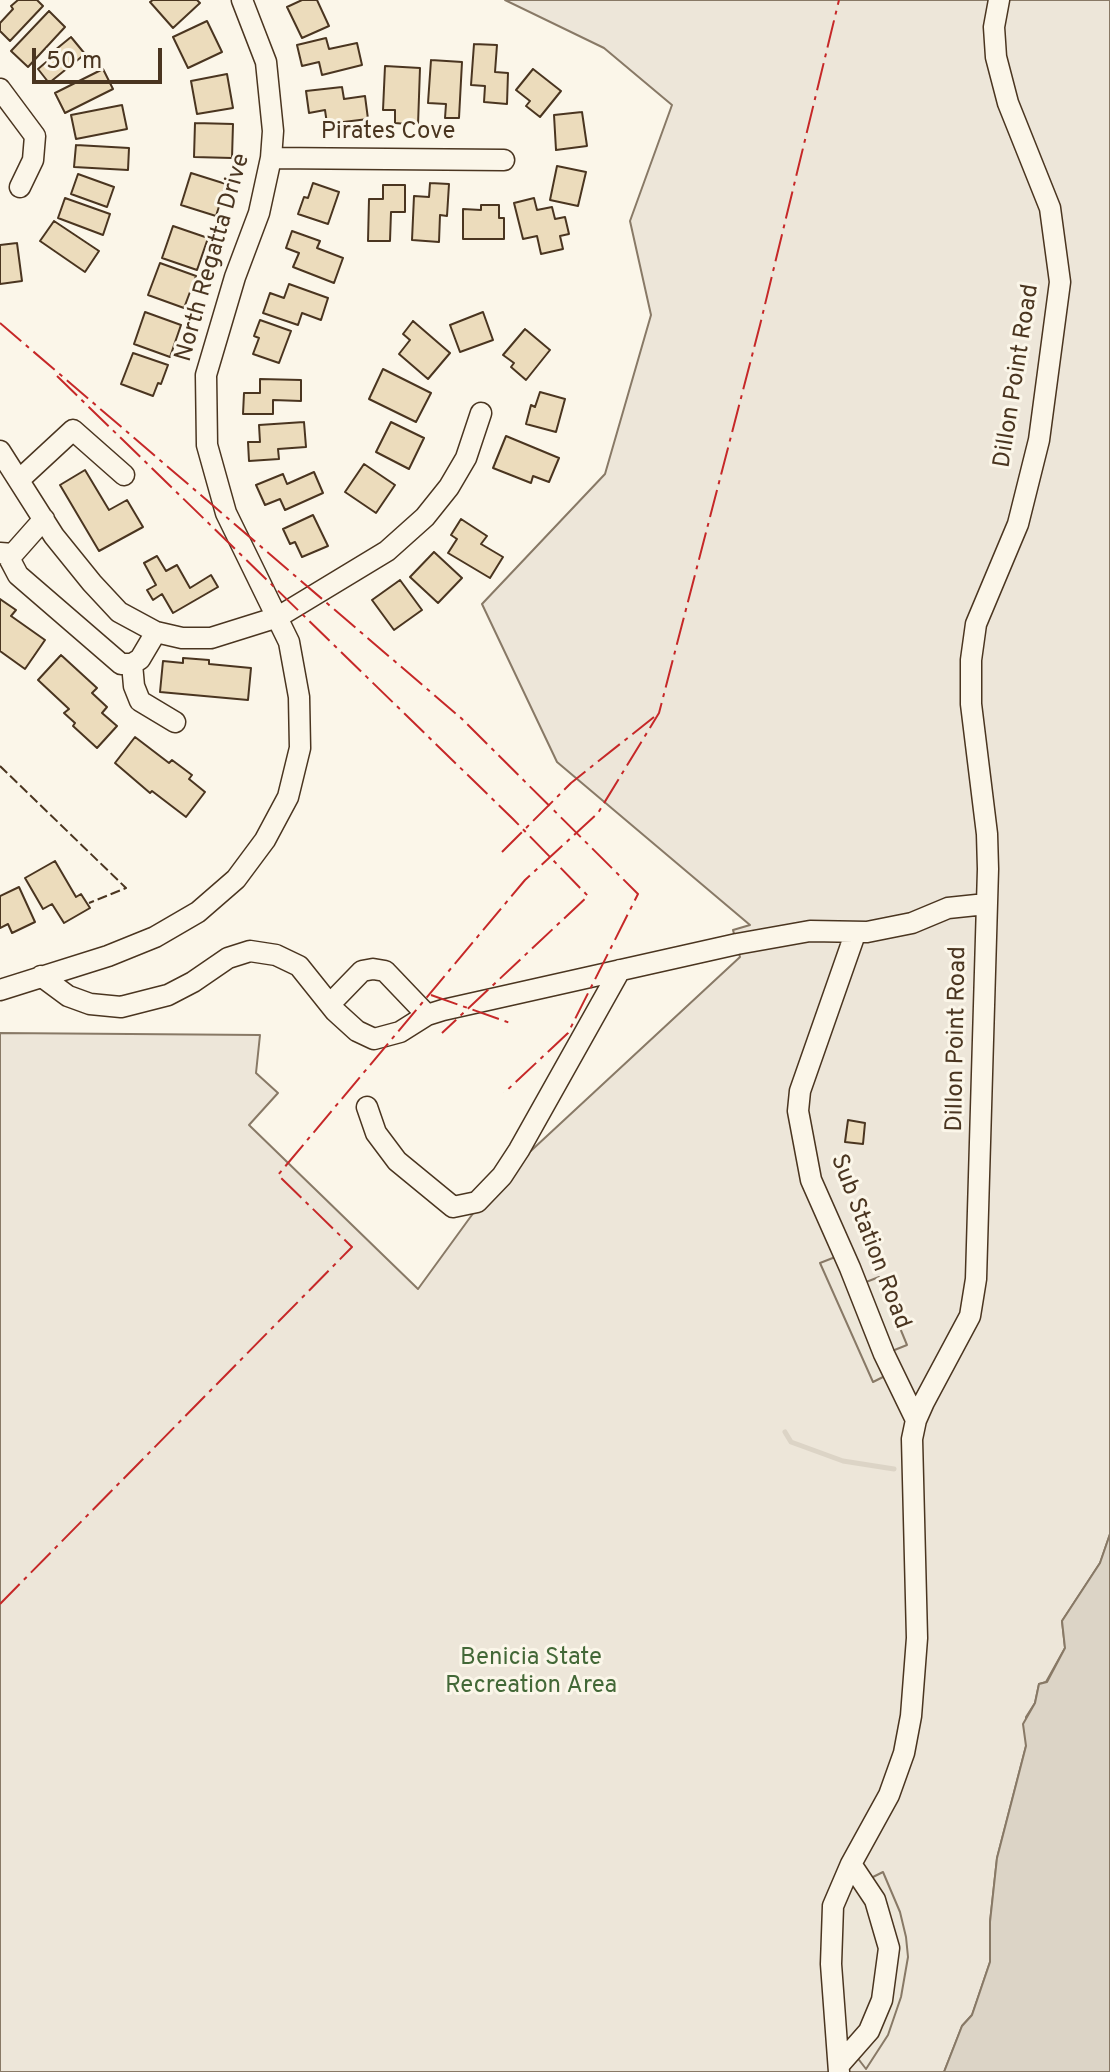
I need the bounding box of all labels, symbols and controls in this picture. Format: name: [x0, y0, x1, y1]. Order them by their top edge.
scale bar: [36, 32, 166, 82]
text: 50 m: [46, 47, 102, 77]
street label: Pirates Cove: [321, 119, 455, 147]
street label: North Regatta Drive: [171, 151, 257, 365]
street label: Dillon Point Road: [989, 282, 1047, 470]
street label: Dillon Point Road: [942, 946, 974, 1132]
street label: Sub Station Road: [822, 1151, 916, 1333]
park label: Benicia State Recreation Area: [445, 1645, 617, 1701]

